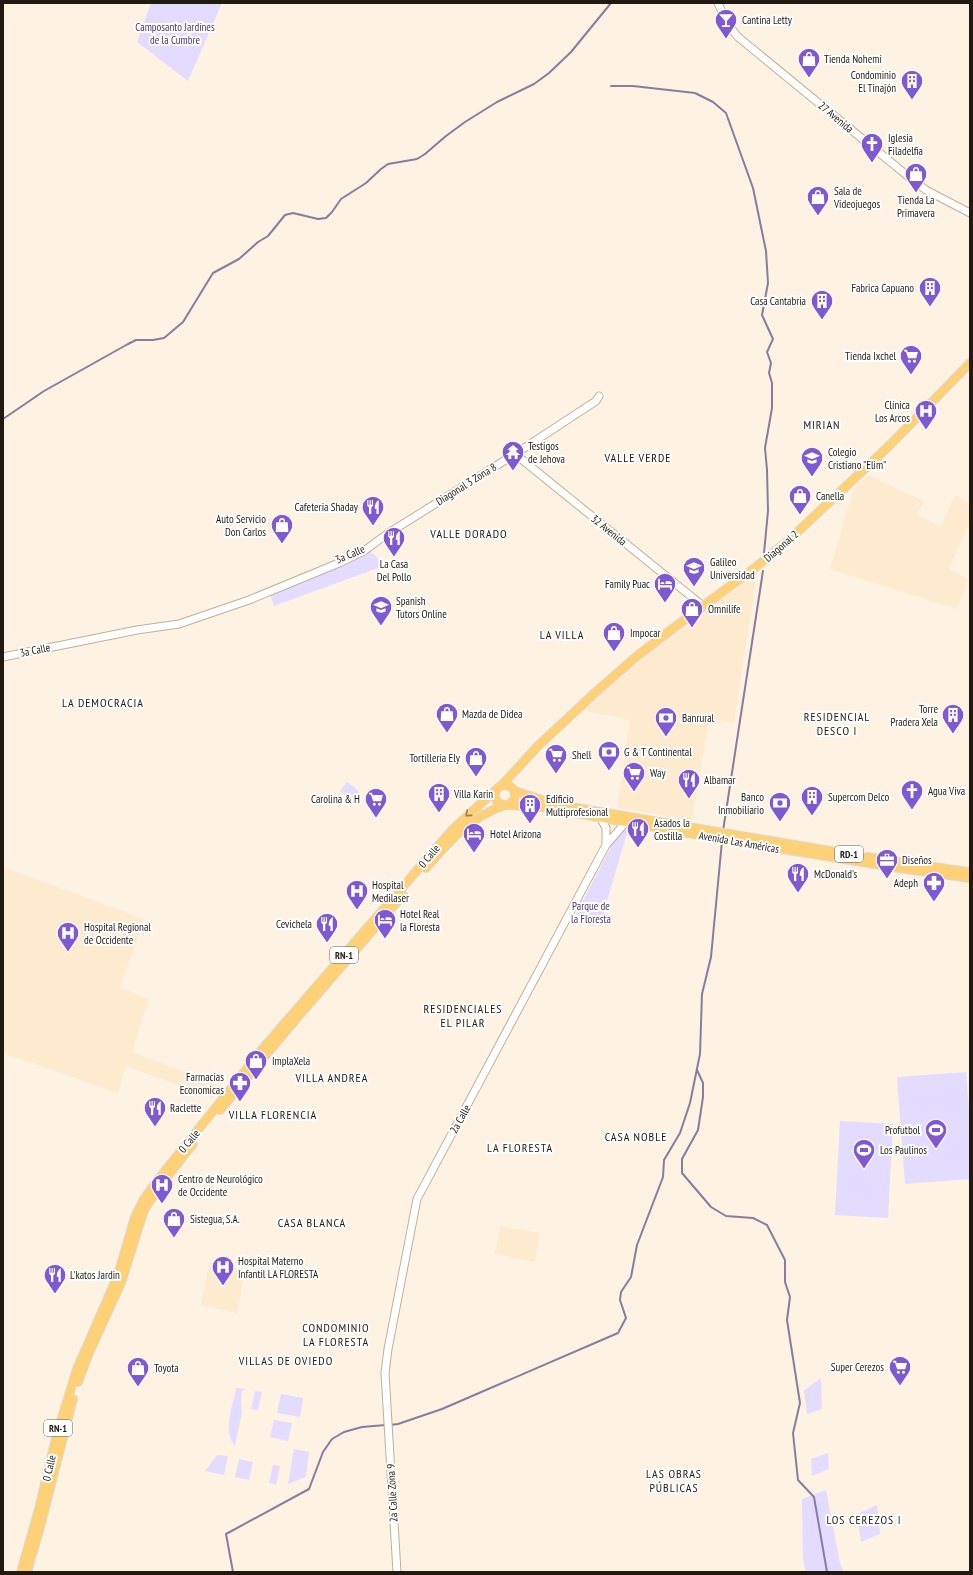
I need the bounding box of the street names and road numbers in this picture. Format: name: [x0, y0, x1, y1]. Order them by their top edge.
street label: 27 Avenida: [816, 98, 856, 136]
street label: Diagonal 3 Zona 8: [433, 460, 499, 508]
street label: 32 Avenida: [588, 511, 630, 549]
street label: Diagonal 2: [761, 527, 801, 565]
street label: 3a Calle: [333, 541, 367, 566]
street label: 3a Calle: [19, 640, 52, 660]
street label: Avenida Las Américas: [698, 828, 781, 856]
street label: 0 Calle: [415, 841, 443, 871]
road number: RD-1: [835, 846, 863, 862]
road number: RN-1: [330, 947, 358, 963]
street label: 2a Calle: [446, 1102, 474, 1136]
street label: 0 Calle: [175, 1126, 203, 1156]
road number: RN-1: [44, 1420, 72, 1436]
street label: 0 Calle: [39, 1453, 59, 1482]
street label: 2a Calle Zona 9: [383, 1463, 401, 1523]

